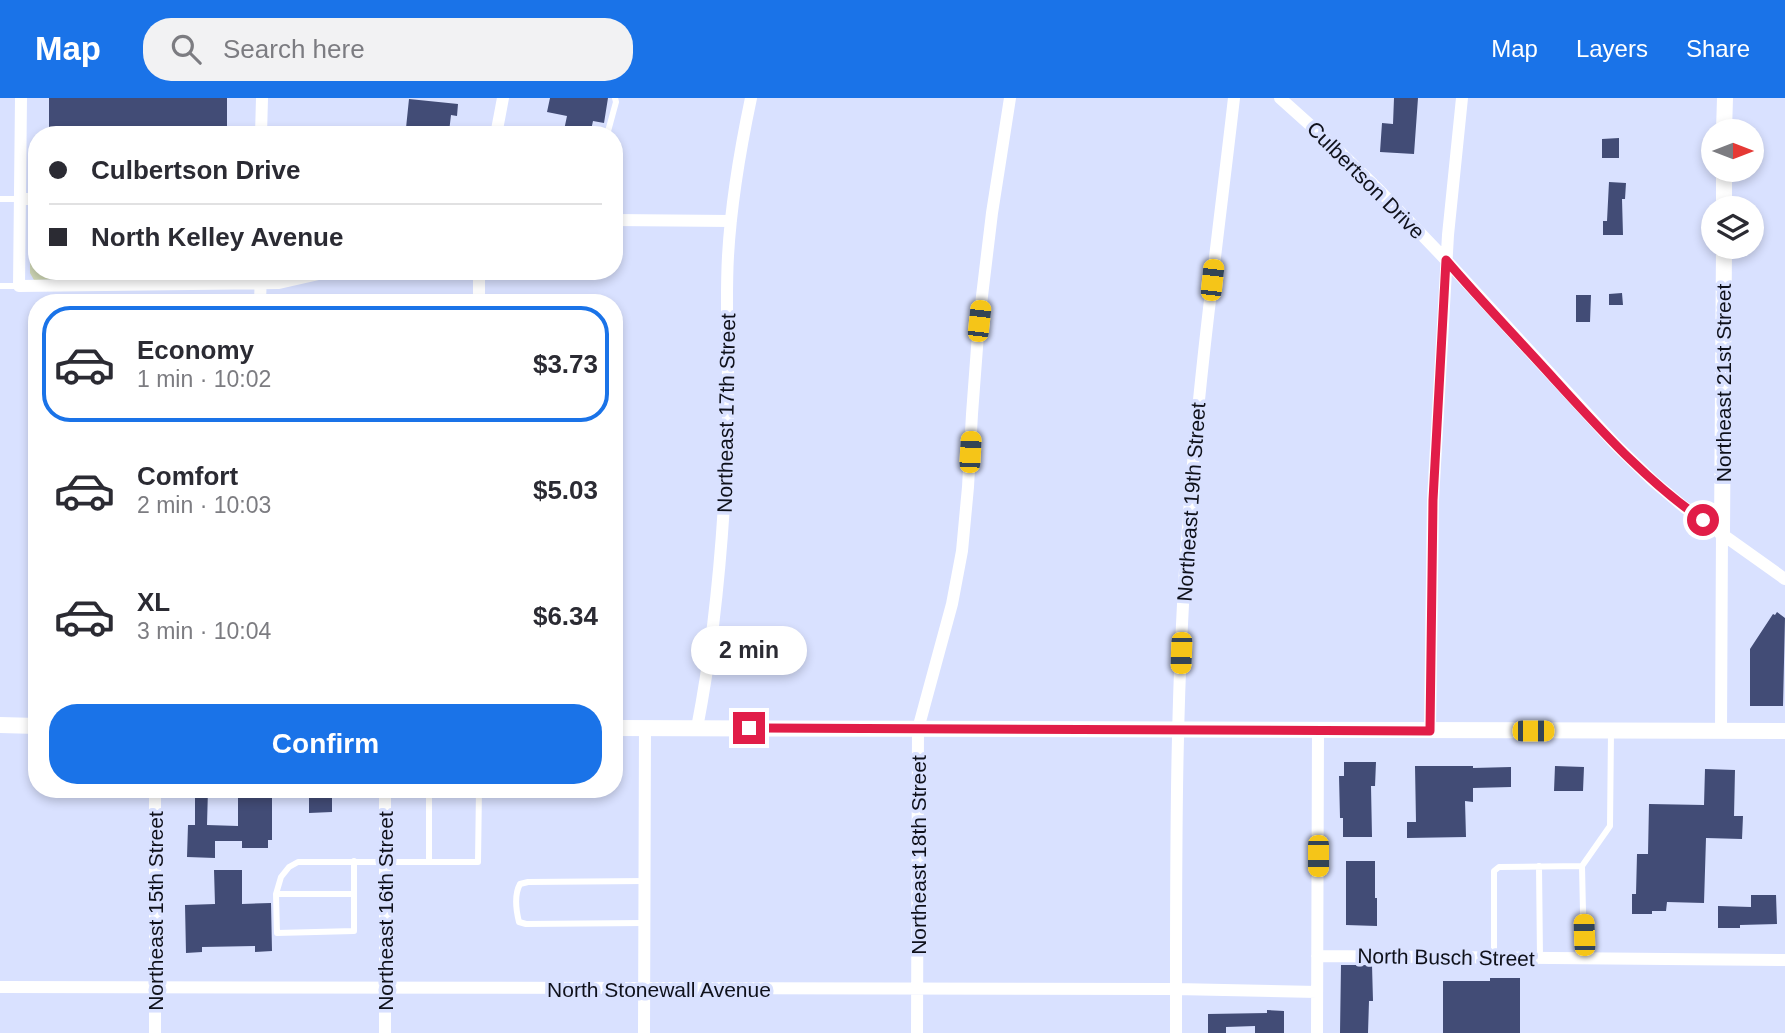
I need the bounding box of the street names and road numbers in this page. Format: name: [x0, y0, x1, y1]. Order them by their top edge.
street label: Culbertson Drive: [1303, 117, 1429, 243]
street label: Northeast 21st Street: [1712, 284, 1735, 482]
street label: Northeast 17th Street: [713, 313, 739, 513]
street label: Northeast 19th Street: [1173, 401, 1209, 602]
street label: Northeast 18th Street: [907, 755, 930, 955]
street label: Northeast 15th Street: [144, 811, 167, 1011]
street label: Northeast 16th Street: [374, 811, 397, 1011]
street label: North Busch Street: [1357, 944, 1535, 970]
street label: North Stonewall Avenue: [547, 978, 771, 1001]

